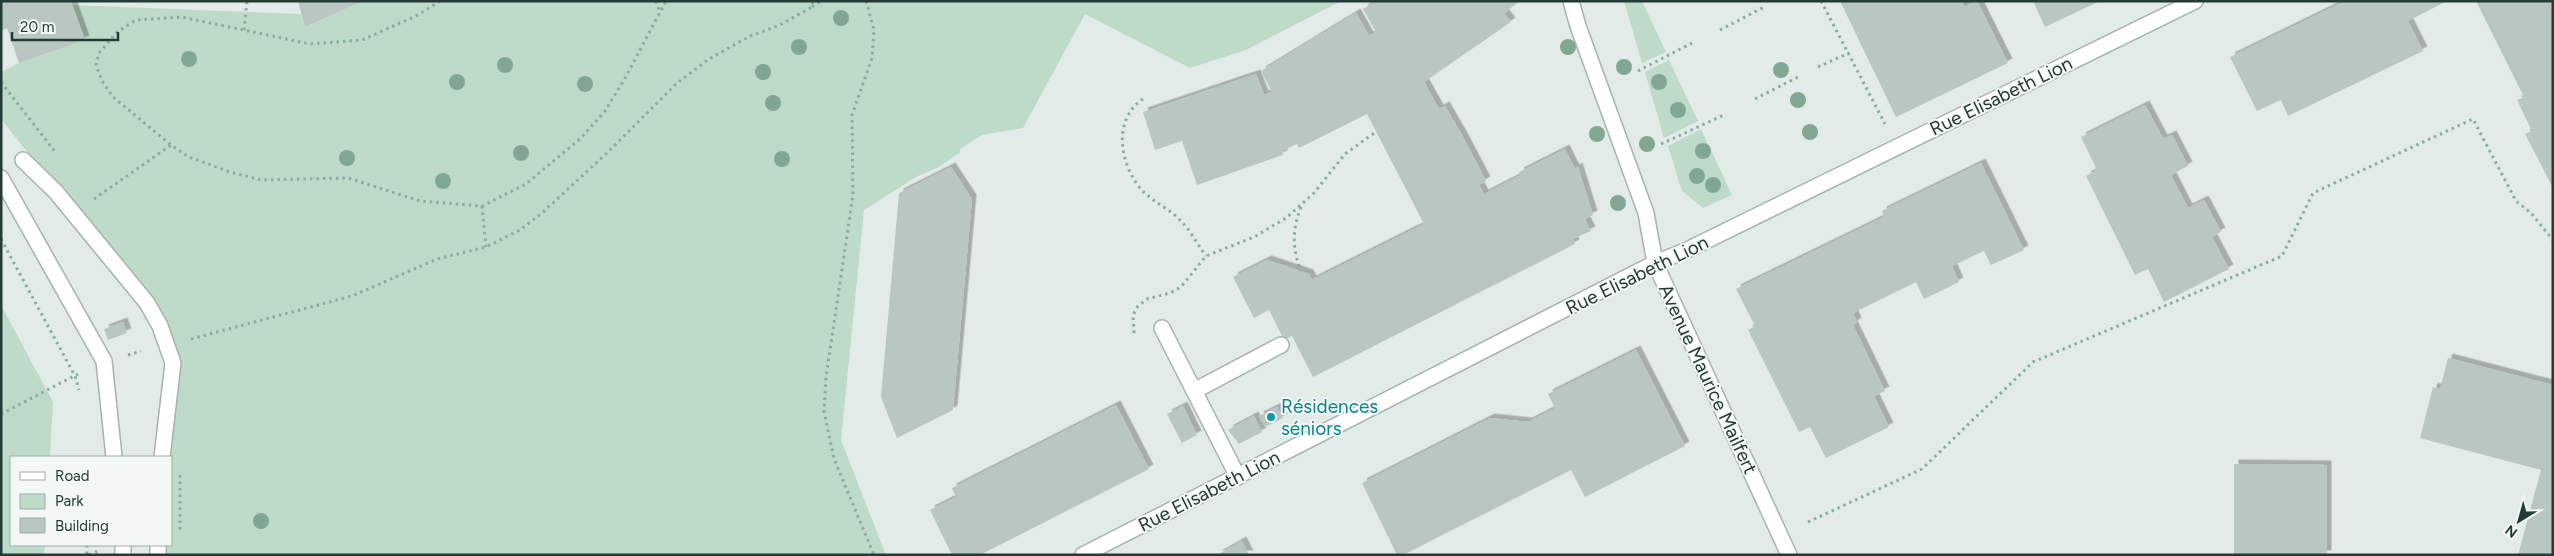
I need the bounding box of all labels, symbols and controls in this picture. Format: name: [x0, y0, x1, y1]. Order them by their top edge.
scale bar: [12, 10, 119, 42]
text: 20 m: [20, 18, 54, 36]
street label: Rue Elisabeth Lion: [1926, 52, 2076, 140]
street label: Rue Elisabeth Lion: [1562, 231, 1712, 319]
street label: Avenue Maurice Mailfert: [1654, 280, 1762, 478]
place label: Résidences séniors: [1281, 395, 1378, 440]
marker: Résidences séniors: [1265, 411, 1277, 423]
street label: Rue Elisabeth Lion: [1134, 445, 1284, 537]
legend: [10, 456, 172, 546]
text: Road: [55, 467, 90, 485]
text: Park: [55, 492, 84, 510]
north arrow: [2494, 496, 2544, 546]
text: Building: [55, 517, 109, 535]
text: N: [2502, 521, 2521, 541]

